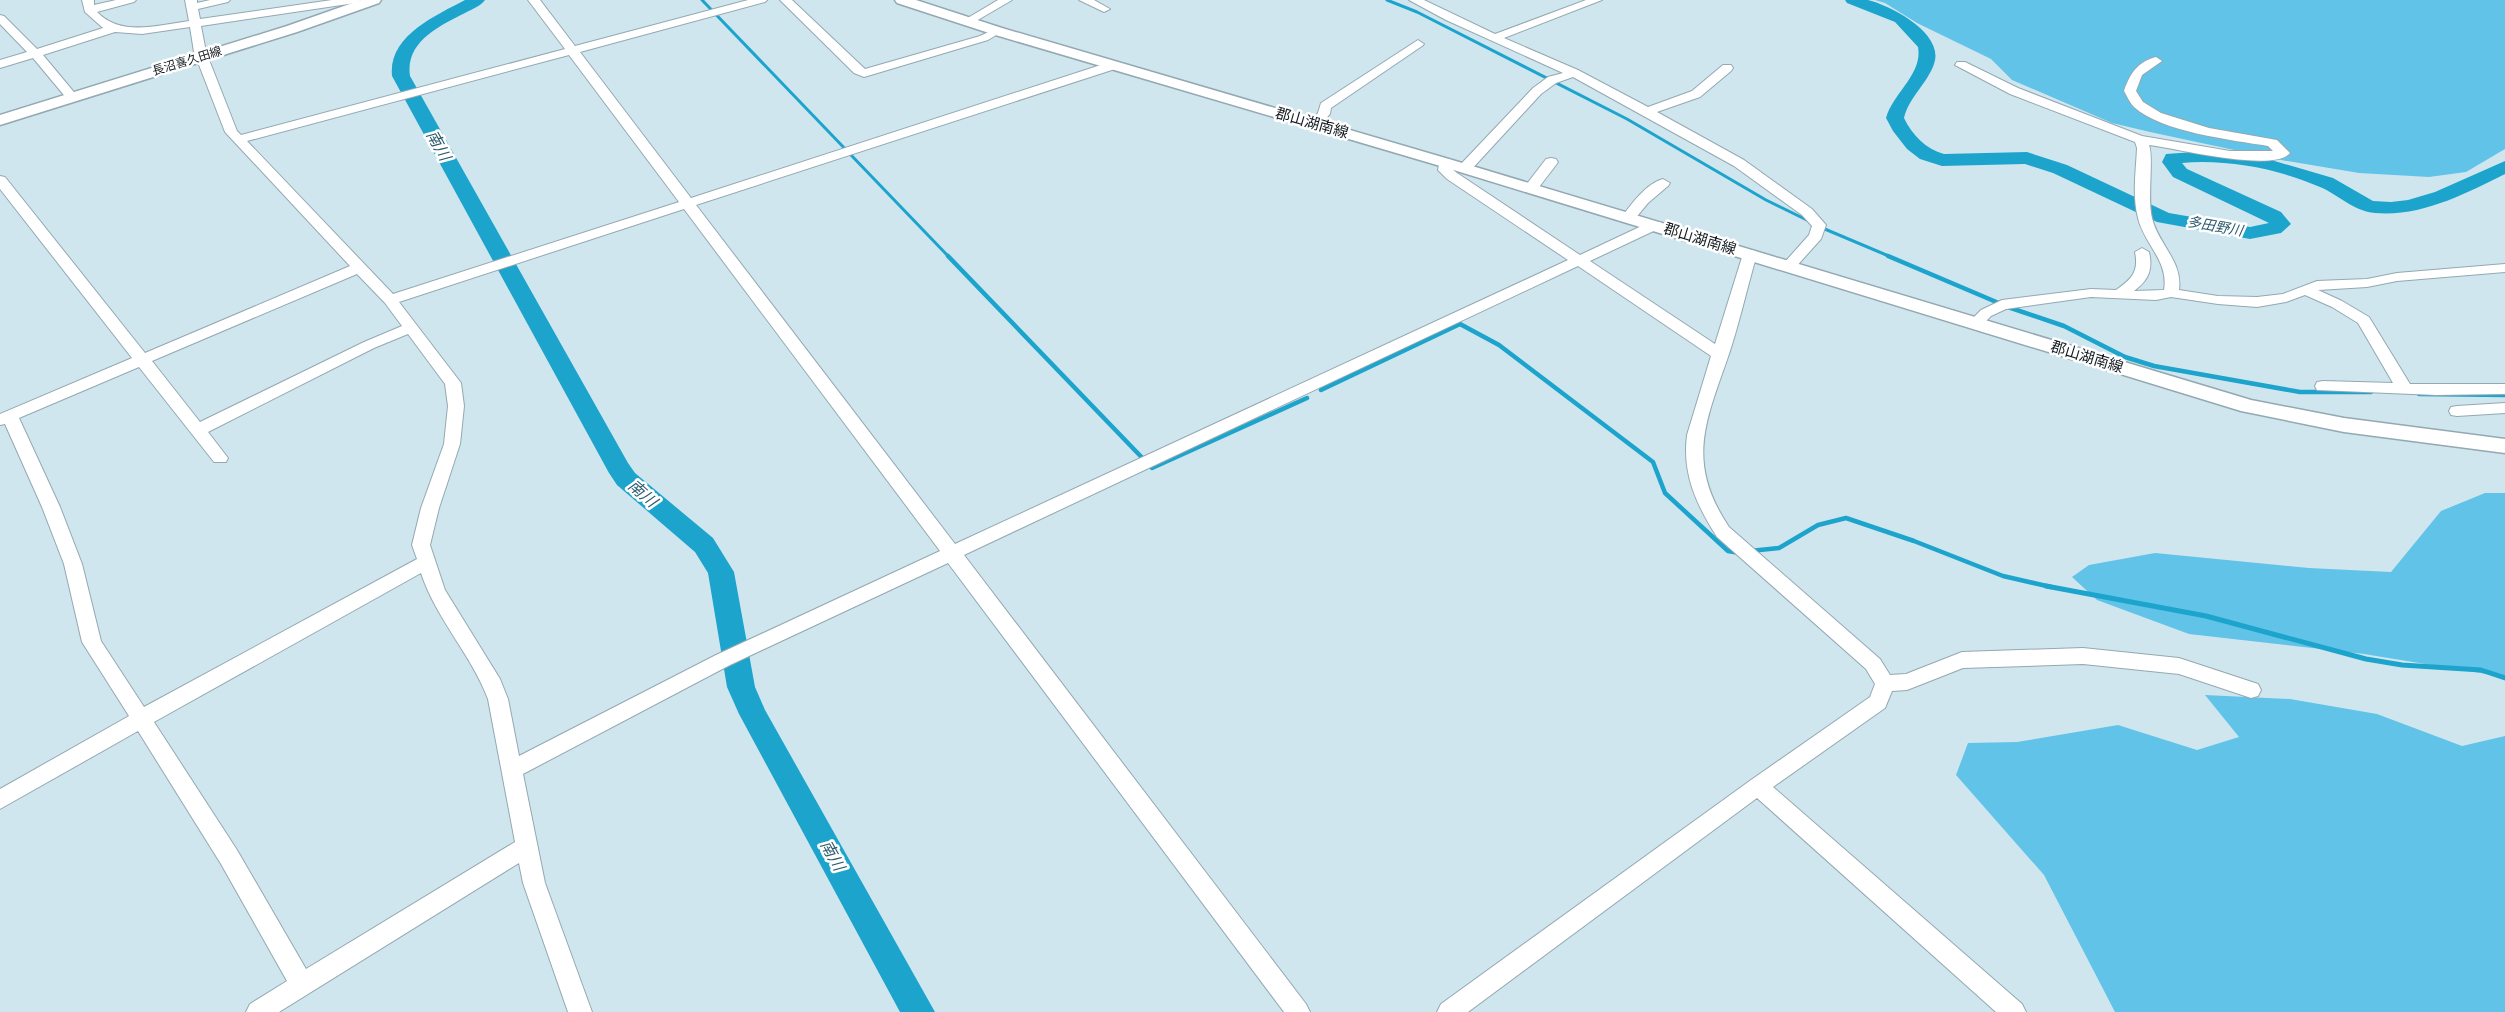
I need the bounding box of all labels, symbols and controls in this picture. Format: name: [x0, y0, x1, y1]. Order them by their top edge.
street label: 長沼喜久田線: [150, 41, 223, 78]
street label: 郡山湖南線: [1273, 101, 1351, 142]
water label: 南川: [422, 125, 459, 166]
water label: 多田野川: [2186, 210, 2246, 240]
street label: 郡山湖南線: [1661, 217, 1739, 259]
street label: 郡山湖南線: [2048, 335, 2126, 377]
water label: 南川: [624, 473, 665, 513]
water label: 南川: [816, 835, 853, 876]

